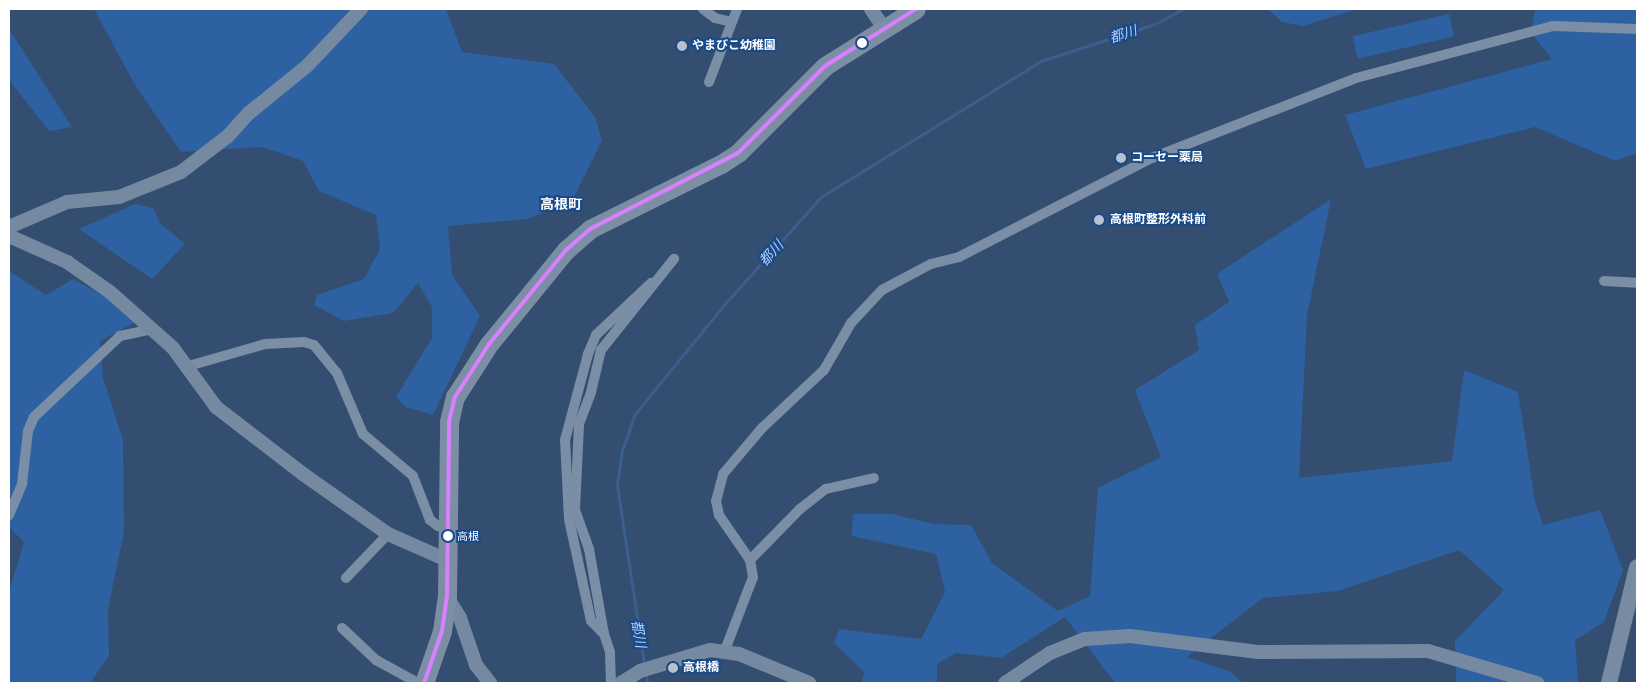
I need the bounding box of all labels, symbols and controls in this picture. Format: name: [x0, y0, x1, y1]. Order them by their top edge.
water label: 都川: [1107, 22, 1139, 46]
unlabelled marker: [857, 38, 867, 48]
place label: やまびこ幼稚園: [692, 39, 776, 53]
marker: やまびこ幼稚園: [676, 40, 688, 52]
place label: コーセー薬局: [1131, 151, 1203, 165]
marker: コーセー薬局: [1115, 152, 1127, 164]
district label: 高根町: [540, 196, 582, 212]
marker: 高根町整形外科前: [1092, 213, 1106, 227]
place label: 高根町整形外科前: [1110, 213, 1206, 227]
water label: 都川: [755, 237, 787, 269]
place label: 高根: [457, 529, 479, 543]
marker: 高根: [443, 531, 453, 541]
water label: 都川: [628, 619, 650, 649]
place label: 高根橋: [683, 661, 719, 675]
marker: 高根橋: [667, 662, 679, 674]

